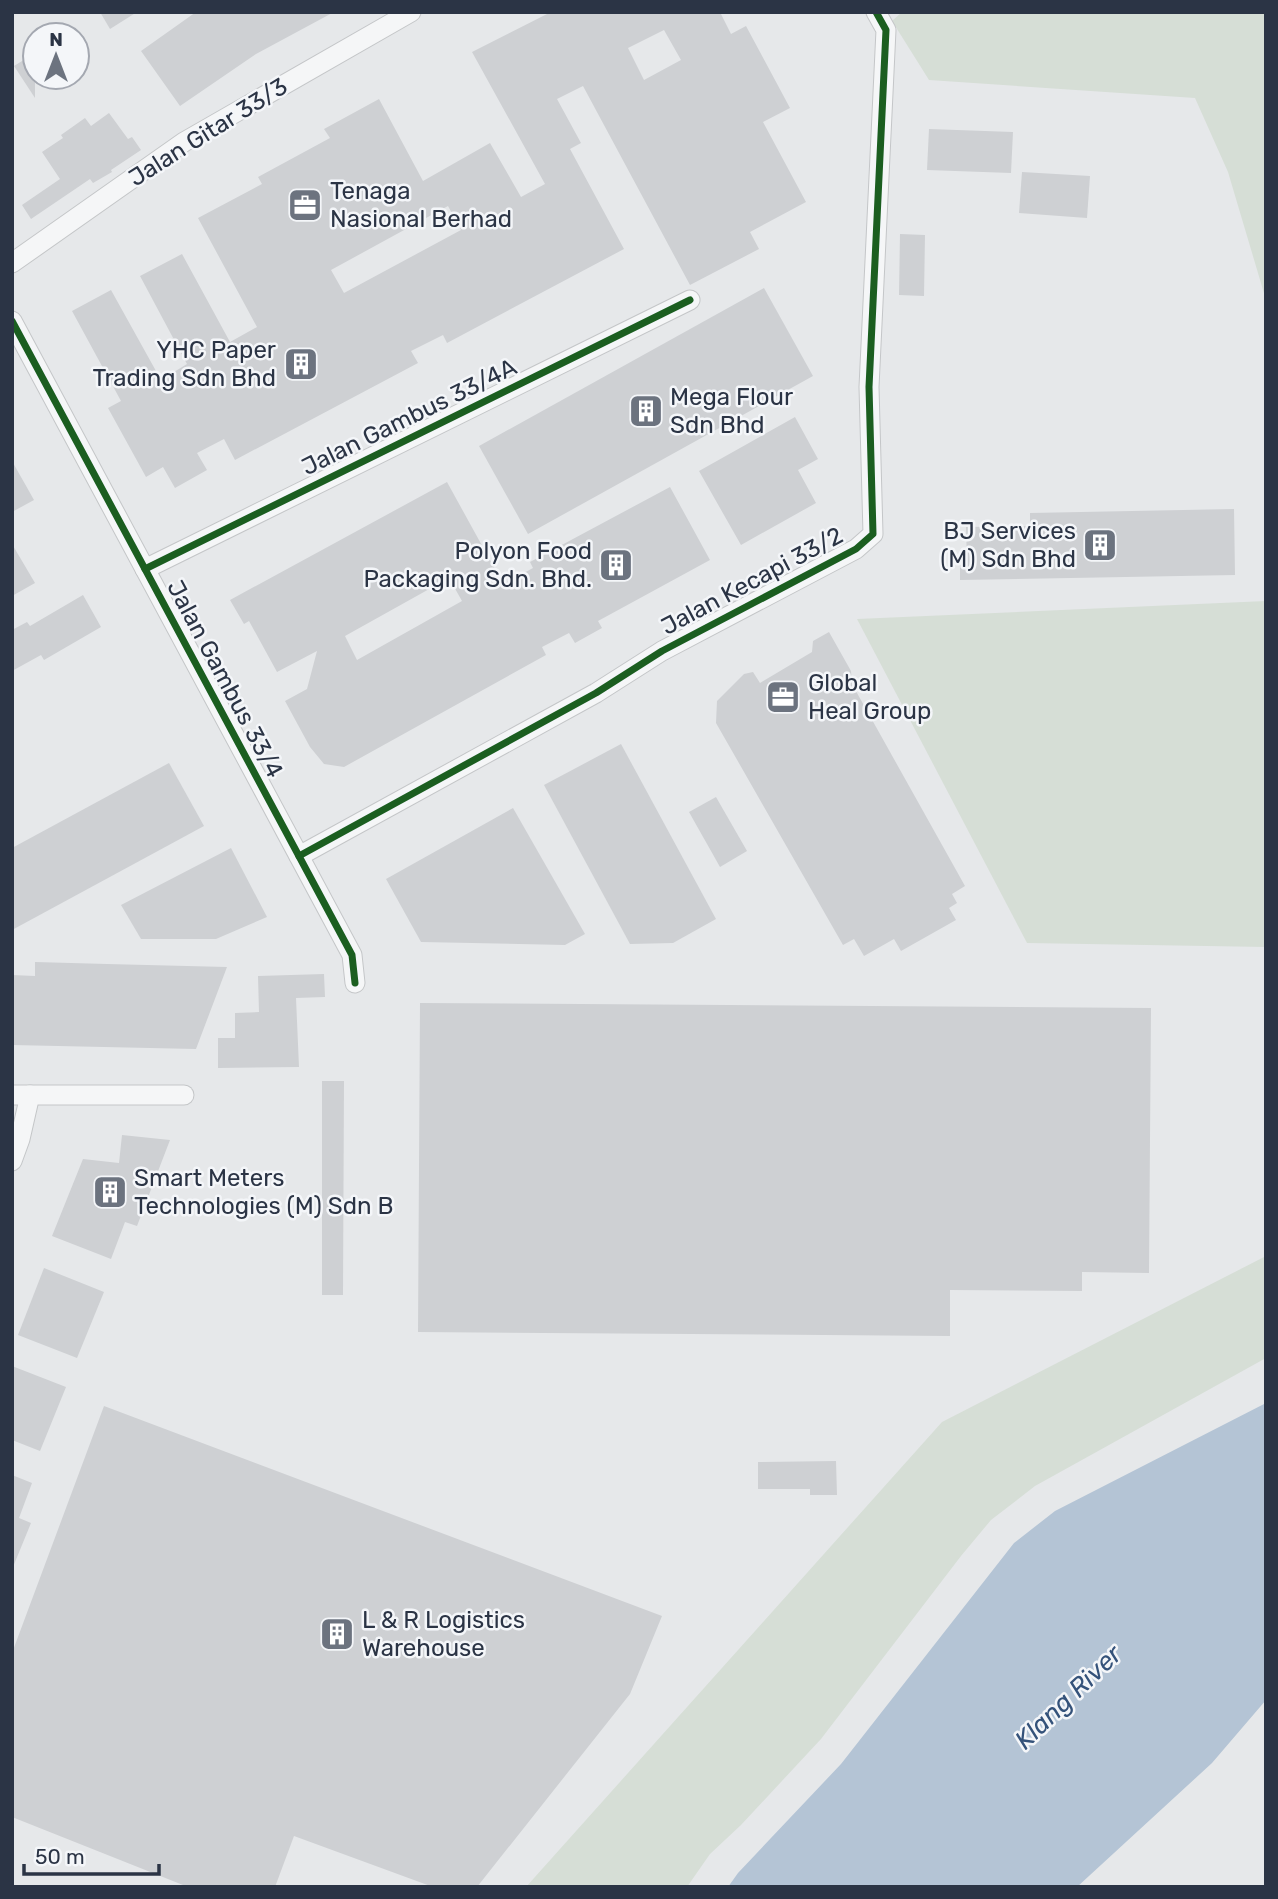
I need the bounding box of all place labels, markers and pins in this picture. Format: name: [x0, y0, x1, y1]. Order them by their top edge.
place label: Tenaga Nasional Berhad: [330, 177, 512, 233]
office icon: Tenaga Nasional Berhad: [286, 186, 324, 224]
place label: YHC Paper Trading Sdn Bhd: [92, 336, 276, 392]
building icon: YHC Paper Trading Sdn Bhd: [282, 345, 320, 383]
place label: Mega Flour Sdn Bhd: [670, 383, 793, 439]
building icon: Mega Flour Sdn Bhd: [627, 392, 665, 430]
place label: BJ Services (M) Sdn Bhd: [940, 517, 1076, 573]
building icon: BJ Services (M) Sdn Bhd: [1081, 526, 1119, 564]
place label: Polyon Food Packaging Sdn. Bhd.: [363, 537, 592, 593]
building icon: Polyon Food Packaging Sdn. Bhd.: [597, 546, 635, 584]
place label: Global Heal Group: [808, 669, 931, 725]
office icon: Global Heal Group: [764, 678, 802, 716]
place label: Smart Meters Technologies (M) Sdn B: [134, 1164, 393, 1220]
building icon: Smart Meters Technologies (M) Sdn B: [91, 1173, 129, 1211]
place label: L & R Logistics Warehouse: [362, 1606, 525, 1662]
building icon: L & R Logistics Warehouse: [318, 1615, 356, 1653]

